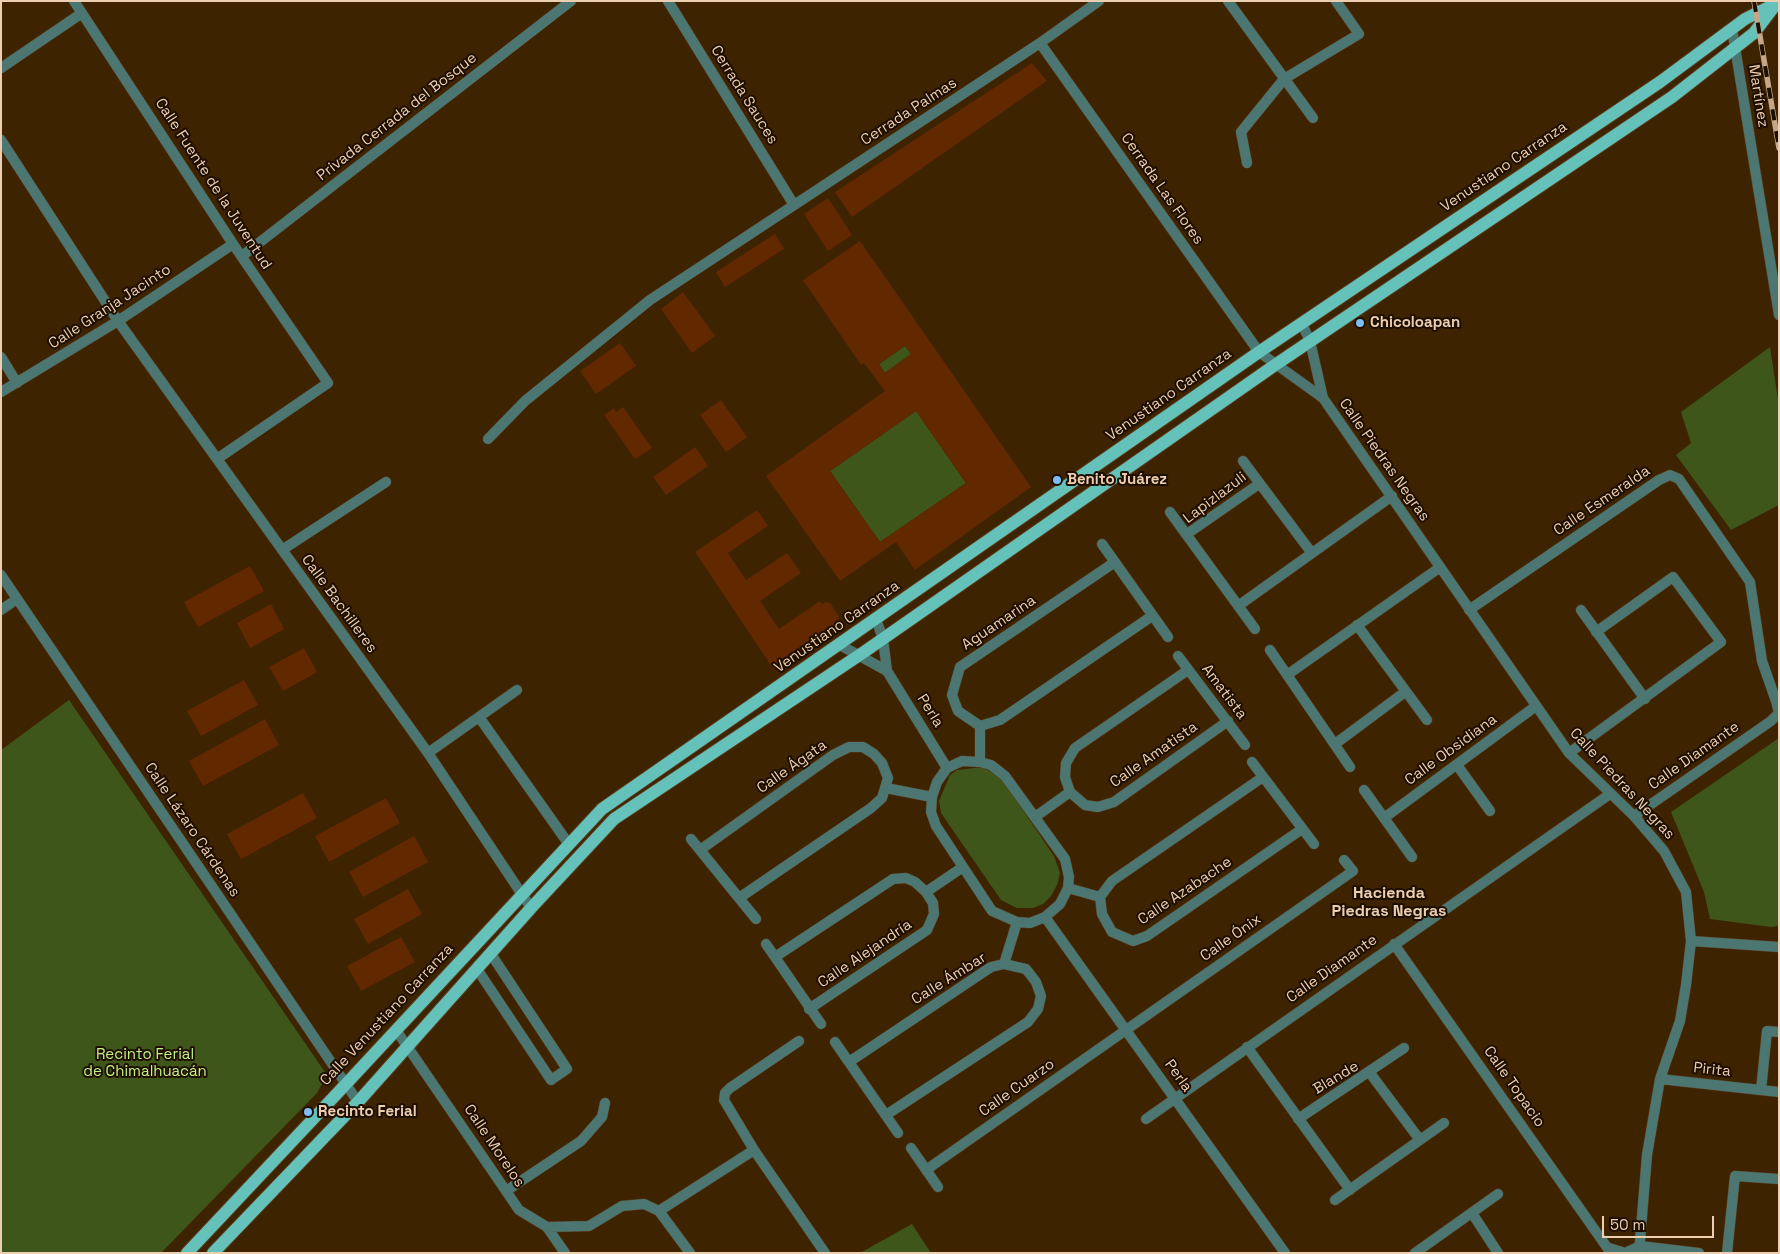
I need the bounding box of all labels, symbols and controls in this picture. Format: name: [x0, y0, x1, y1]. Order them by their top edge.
street label: Cerrada Sauces: [707, 42, 781, 148]
street label: Privada Cerrada del Bosque: [314, 49, 480, 185]
street label: Martínez: [1744, 63, 1772, 129]
street label: Cerrada Palmas: [858, 74, 960, 150]
street label: Calle Fuente de la Juventud: [151, 95, 275, 273]
street label: Venustiano Carranza: [1437, 118, 1571, 216]
street label: Cerrada Las Flores: [1117, 130, 1207, 248]
street label: Calle Granja Jacinto: [46, 261, 174, 353]
place label: Chicoloapan: [1370, 314, 1460, 332]
marker: Chicoloapan: [1354, 317, 1366, 329]
street label: Venustiano Carranza: [1103, 345, 1235, 445]
street label: Calle Piedras Negras: [1335, 395, 1433, 525]
street label: Calle Esmeralda: [1550, 462, 1654, 540]
street label: Lapizlazuli: [1180, 468, 1250, 528]
place label: Benito Juárez: [1067, 471, 1167, 489]
marker: Benito Juárez: [1051, 474, 1063, 486]
street label: Calle Bachilleres: [297, 551, 381, 657]
street label: Venustiano Carranza: [771, 577, 903, 677]
street label: Aguamarina: [959, 592, 1039, 654]
street label: Amatista: [1197, 661, 1251, 723]
street label: Perla: [913, 691, 947, 731]
street label: Calle Obsidiana: [1401, 711, 1501, 789]
street label: Calle Amatista: [1107, 718, 1201, 792]
street label: Calle Diamante: [1645, 718, 1743, 794]
street label: Calle Piedras Negras: [1566, 725, 1678, 843]
street label: Calle Ágata: [754, 736, 830, 798]
street label: Calle Lázaro Cárdenas: [140, 760, 244, 900]
street label: Calle Azabache: [1135, 853, 1235, 929]
district label: Hacienda Piedras Negras: [1331, 884, 1447, 922]
street label: Calle Ónix: [1197, 911, 1265, 965]
street label: Calle Alejandría: [815, 916, 915, 992]
street label: Calle Diamante: [1283, 931, 1381, 1007]
street label: Calle Venustiano Carranza: [317, 940, 457, 1090]
street label: Calle Ámbar: [908, 949, 990, 1009]
street label: Calle Topacio: [1479, 1043, 1549, 1131]
park label: Recinto Ferial de Chimalhuacán: [83, 1046, 207, 1081]
street label: Calle Cuarzo: [976, 1055, 1058, 1121]
street label: Perla: [1160, 1056, 1196, 1096]
street label: Blande: [1310, 1057, 1362, 1099]
street label: Pirita: [1692, 1059, 1732, 1081]
street label: Calle Morelos: [460, 1101, 528, 1191]
place label: Recinto Ferial: [318, 1103, 417, 1121]
marker: Recinto Ferial: [302, 1106, 314, 1118]
scale bar: [1605, 1206, 1718, 1238]
text: 50 m: [1610, 1215, 1645, 1234]

